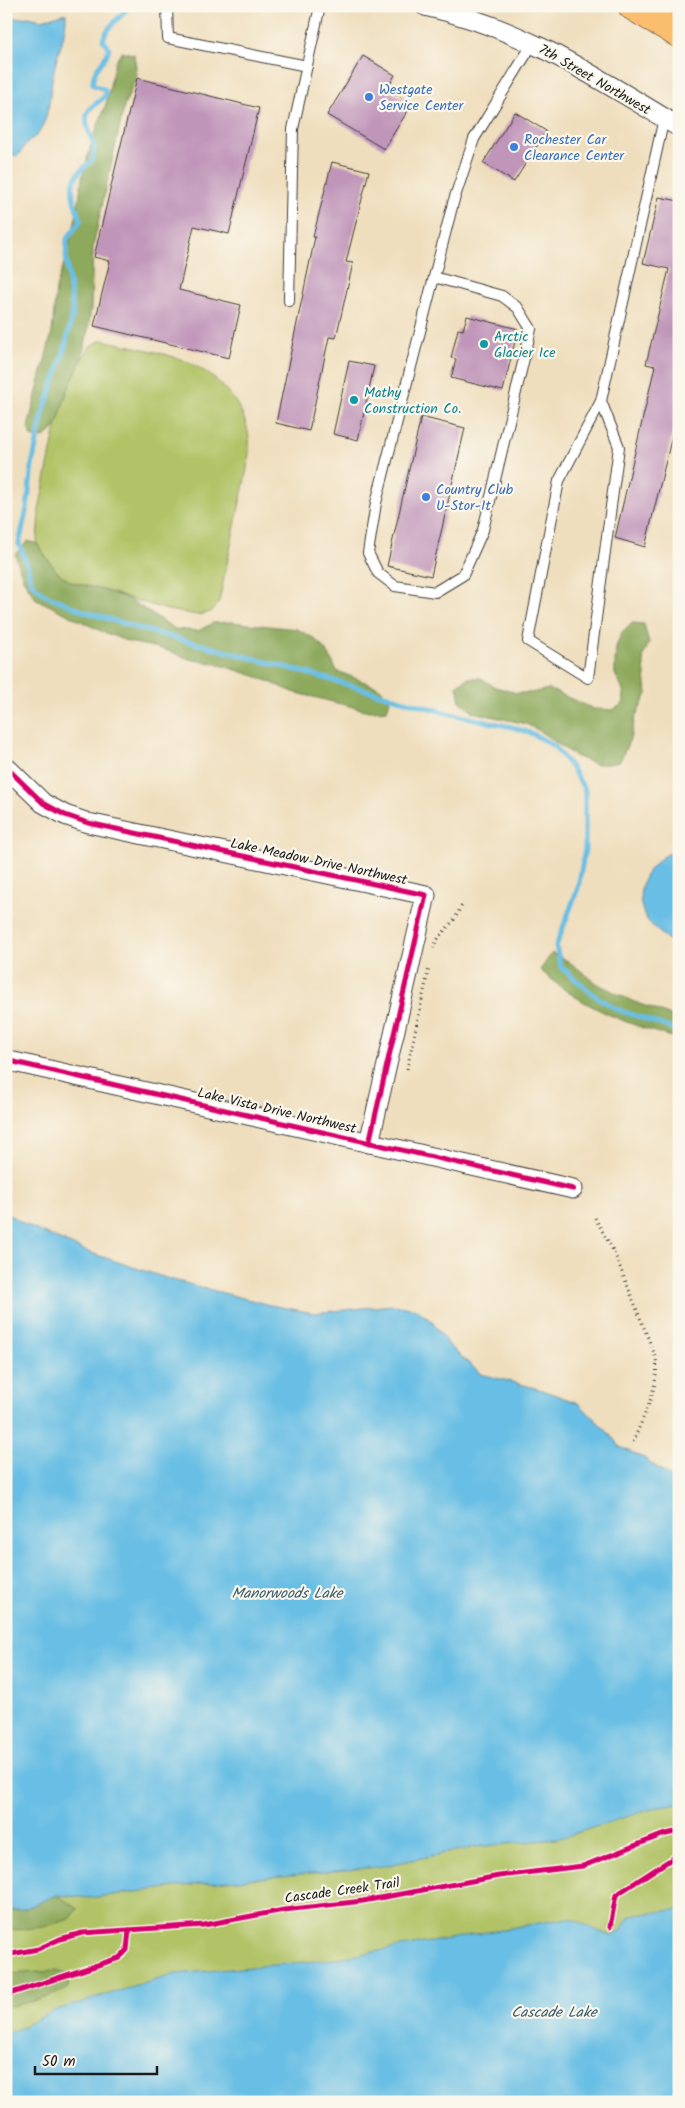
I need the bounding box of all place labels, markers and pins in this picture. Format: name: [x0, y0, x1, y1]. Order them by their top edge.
place label: Westgate Service Center: [379, 79, 465, 117]
marker: Westgate Service Center: [363, 91, 375, 103]
place label: Rochester Car Clearance Center: [524, 129, 625, 167]
marker: Rochester Car Clearance Center: [508, 141, 520, 153]
place label: Arctic Glacier Ice: [494, 326, 556, 364]
marker: Arctic Glacier Ice: [478, 338, 490, 350]
place label: Mathy Construction Co.: [364, 382, 461, 420]
marker: Mathy Construction Co.: [348, 394, 360, 406]
place label: Country Club U-Stor-It: [436, 479, 514, 517]
marker: Country Club U-Stor-It: [420, 491, 432, 503]

